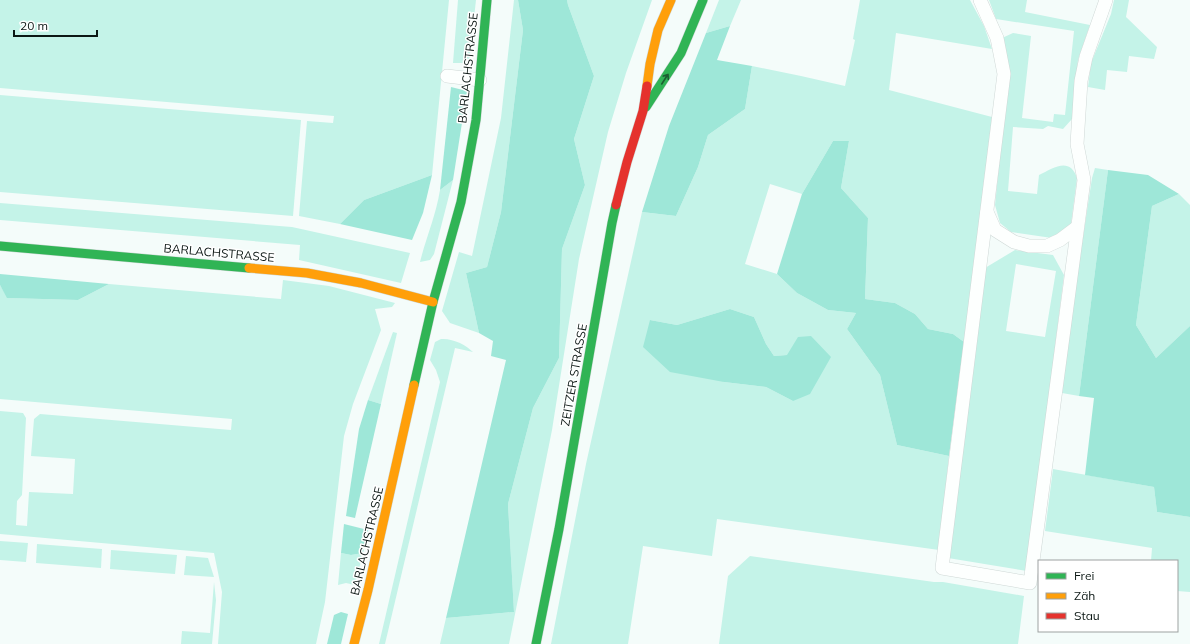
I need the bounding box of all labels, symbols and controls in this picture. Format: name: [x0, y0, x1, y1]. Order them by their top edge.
scale bar: [14, 12, 97, 38]
street label: BARLACHSTRASSE: [454, 12, 481, 124]
text: 20 m: [20, 18, 48, 33]
one-way arrow: [661, 73, 669, 85]
street label: BARLACHSTRASSE: [163, 240, 275, 265]
street label: ZEITZER STRASSE: [557, 323, 590, 427]
street label: BARLACHSTRASSE: [347, 485, 386, 597]
legend: [1038, 560, 1178, 632]
text: Frei: [1074, 568, 1094, 583]
text: Zäh: [1074, 588, 1095, 603]
text: Stau: [1074, 608, 1100, 623]

